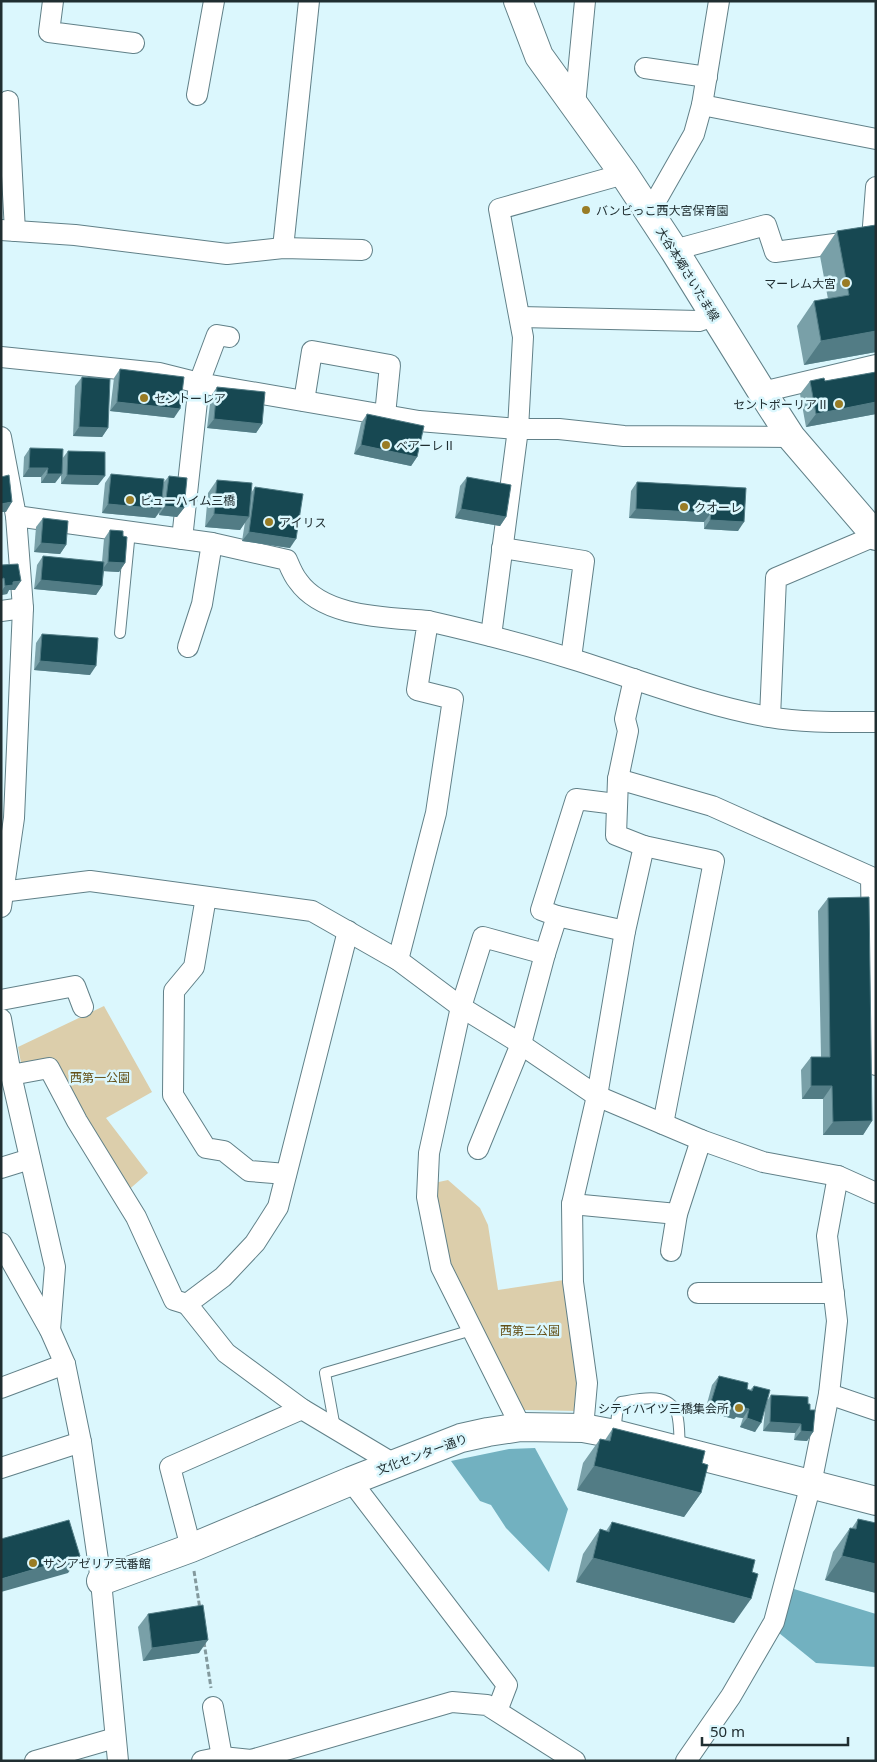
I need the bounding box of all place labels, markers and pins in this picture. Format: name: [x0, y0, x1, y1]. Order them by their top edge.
place label: バンビっこ西大宮保育園: [596, 202, 729, 219]
marker: バンビっこ西大宮保育園: [580, 204, 592, 216]
place label: マーレム大宮: [764, 275, 836, 292]
marker: マーレム大宮: [840, 277, 852, 289]
place label: セントーレア: [154, 390, 226, 407]
marker: セントーレア: [138, 392, 150, 404]
place label: セントポーリアⅡ: [733, 396, 829, 413]
marker: セントポーリアⅡ: [833, 398, 845, 410]
place label: ベアーレⅡ: [396, 437, 455, 454]
marker: ベアーレⅡ: [380, 439, 392, 451]
place label: ビューハイム三橋: [140, 492, 235, 509]
marker: ビューハイム三橋: [124, 494, 136, 506]
place label: クオーレ: [694, 499, 742, 516]
marker: クオーレ: [678, 501, 690, 513]
place label: アイリス: [279, 514, 326, 531]
marker: アイリス: [263, 516, 275, 528]
place label: シティハイツ三橋集会所: [598, 1400, 729, 1417]
marker: シティハイツ三橋集会所: [733, 1402, 745, 1414]
place label: サンアゼリア弐番館: [43, 1555, 151, 1572]
marker: サンアゼリア弐番館: [27, 1557, 39, 1569]

